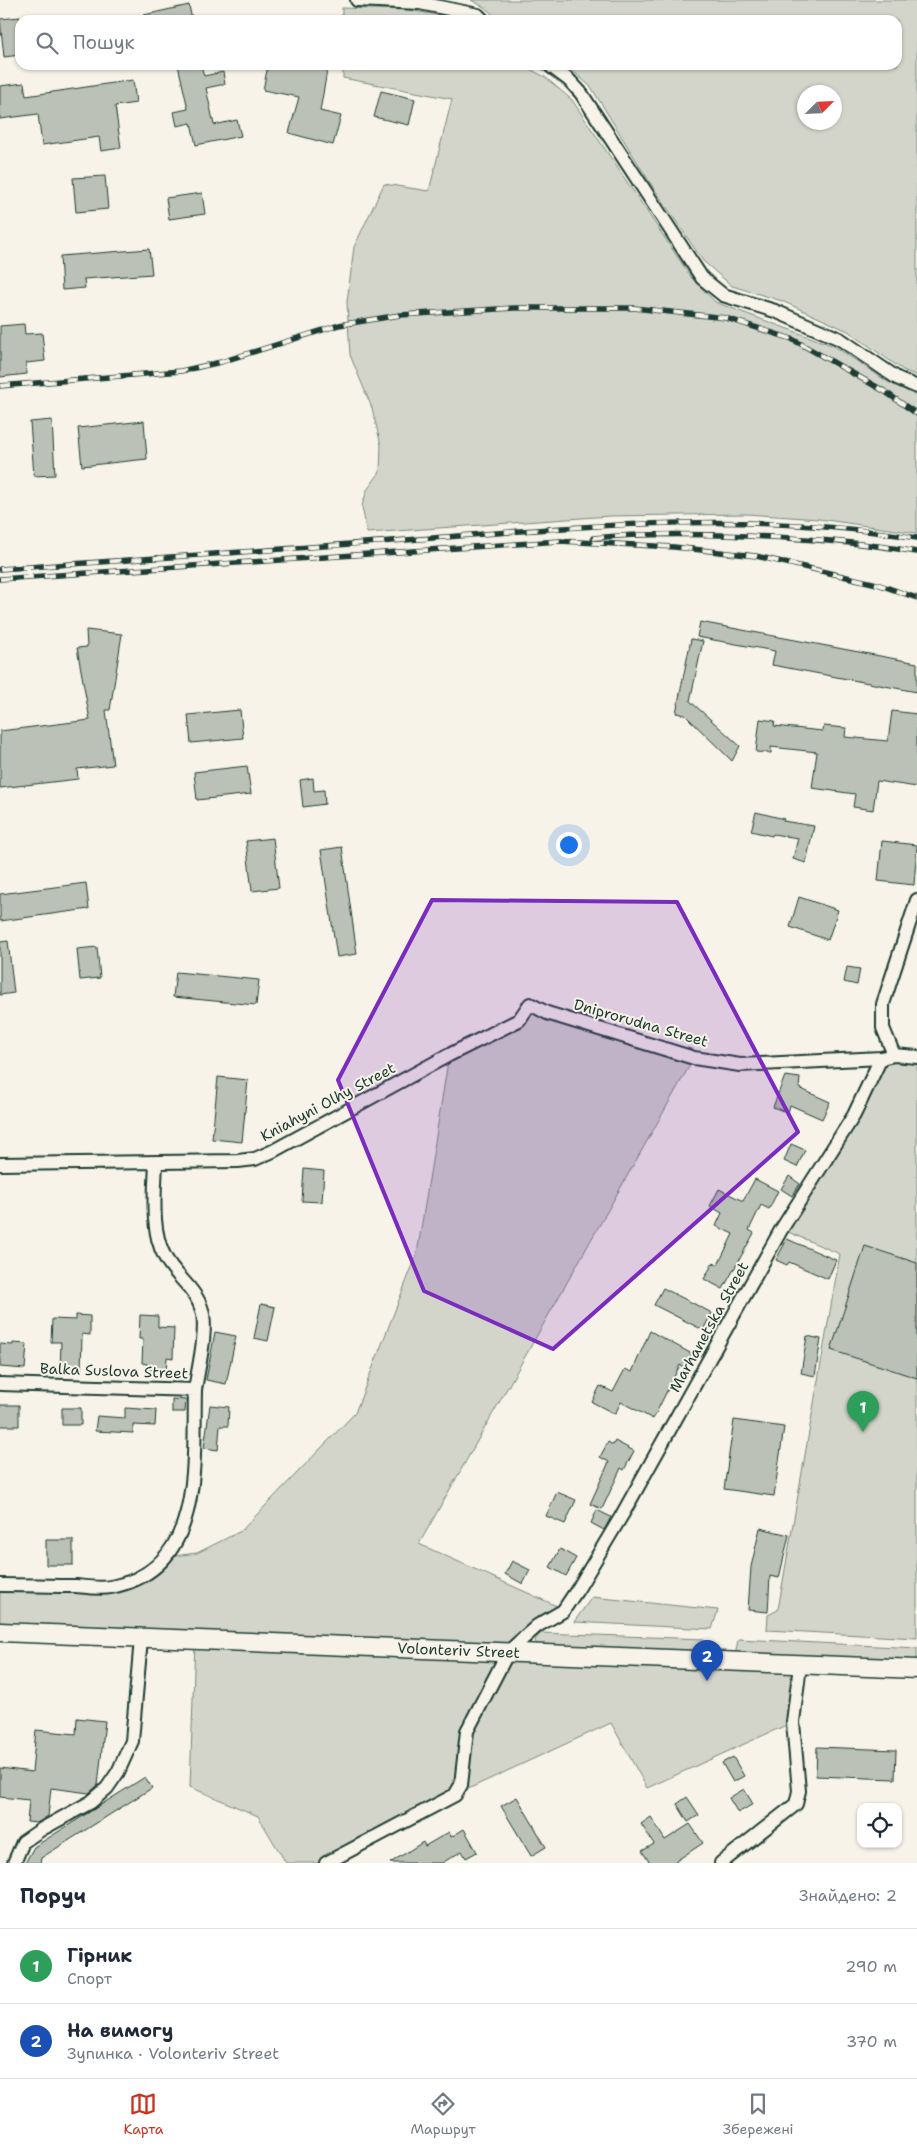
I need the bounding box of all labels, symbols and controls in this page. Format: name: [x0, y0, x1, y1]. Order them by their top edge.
search box: [15, 15, 902, 70]
icon: search: [33, 29, 61, 57]
text: Пошук: [73, 30, 135, 55]
north arrow: [797, 85, 842, 130]
your location: [556, 832, 582, 858]
street label: Dniprorudna Street: [571, 994, 711, 1052]
street label: Kniahyni Olhy Street: [257, 1058, 399, 1146]
street label: Marhanetska Street: [665, 1258, 753, 1396]
street label: Balka Suslova Street: [40, 1358, 188, 1384]
pin: 1: [847, 1391, 879, 1432]
street label: Volonteriv Street: [397, 1638, 521, 1663]
pin: 2: [691, 1640, 723, 1681]
map controls: [857, 1803, 902, 1848]
button: locate: [857, 1803, 902, 1848]
text: Поруч: [20, 1882, 86, 1910]
text: Знайдено: 2: [799, 1885, 897, 1906]
text: Гірник: [67, 1943, 132, 1968]
text: 1: [32, 1956, 40, 1977]
text: 290 m: [845, 1956, 897, 1977]
text: Спорт: [67, 1968, 112, 1989]
text: На вимогу: [67, 2018, 173, 2043]
text: 2: [30, 2031, 42, 2052]
text: 370 m: [846, 2031, 897, 2052]
text: Зупинка · Volonteriv Street: [67, 2043, 279, 2064]
tab: Карта: [123, 2090, 164, 2138]
tab: Маршрут: [410, 2090, 476, 2138]
tab: Збережені: [723, 2090, 794, 2138]

